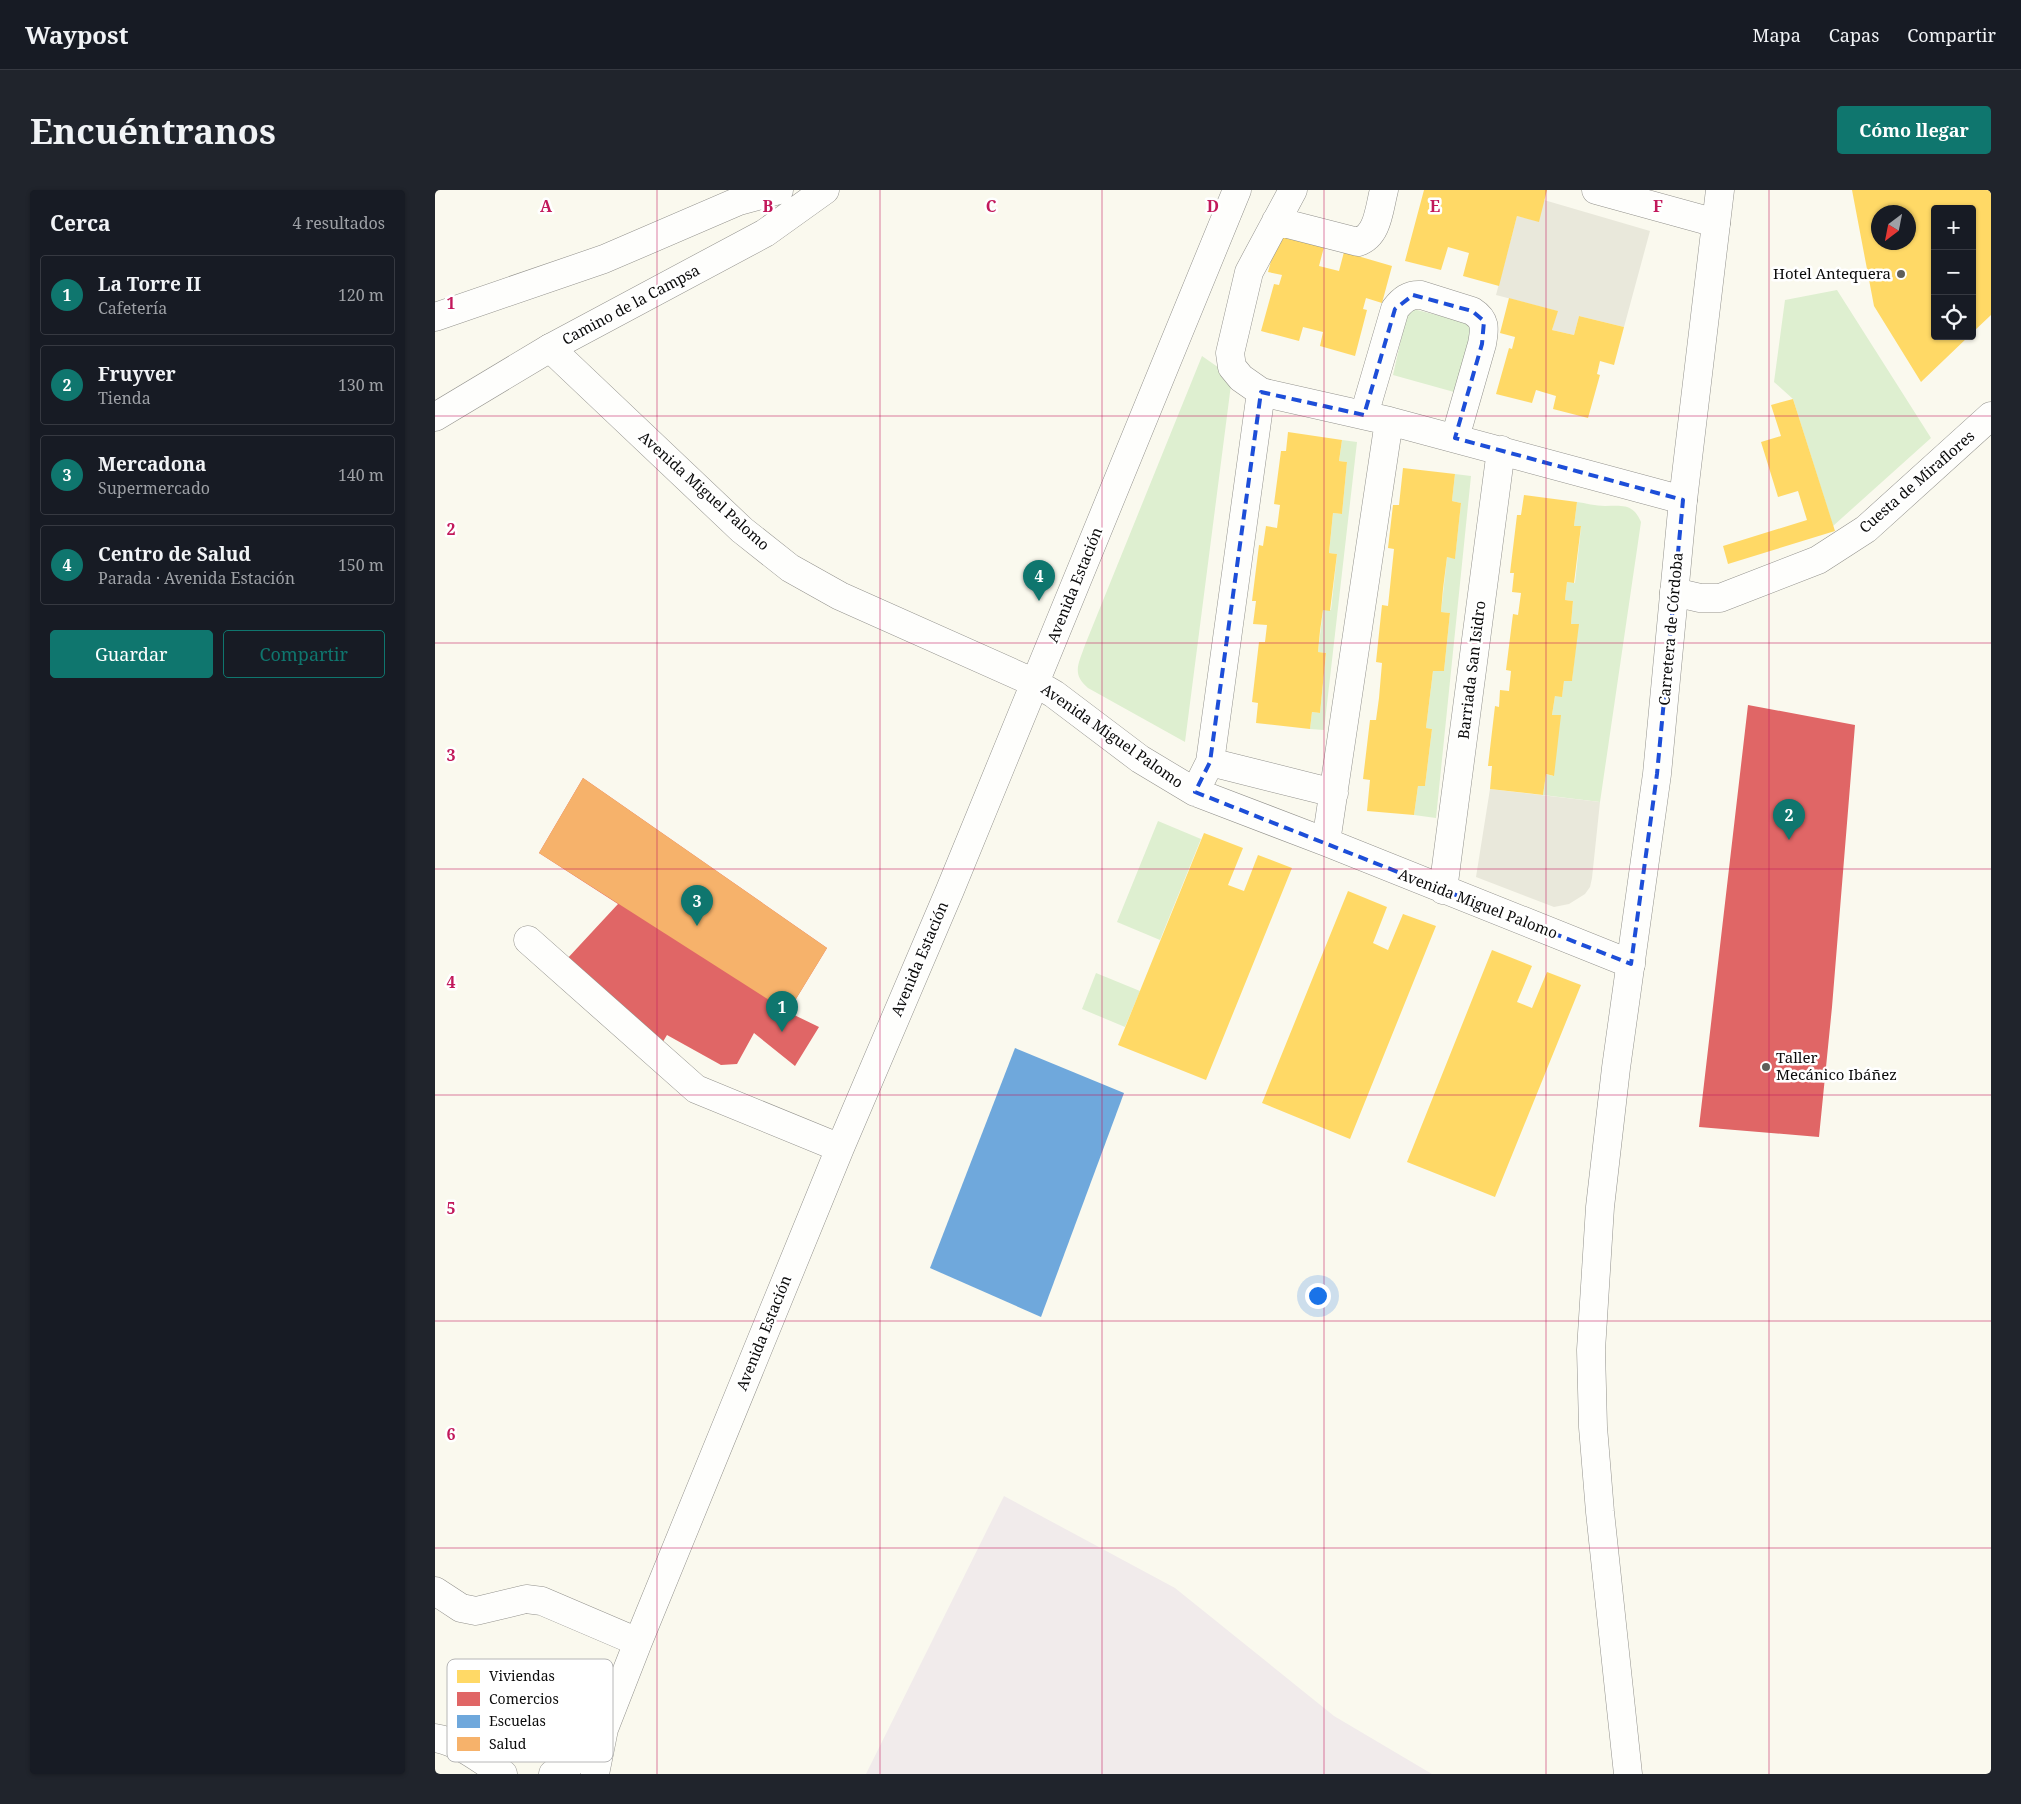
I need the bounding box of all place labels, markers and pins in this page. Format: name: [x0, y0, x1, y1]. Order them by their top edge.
place label: Hotel Antequera: [1773, 263, 1891, 283]
marker: Hotel Antequera: [1895, 268, 1907, 280]
pin: 4: [1023, 560, 1055, 601]
pin: 2: [1773, 799, 1805, 840]
pin: 3: [681, 885, 713, 926]
pin: 1: [766, 991, 798, 1032]
place label: Taller Mecánico Ibáñez: [1776, 1047, 1897, 1084]
marker: Taller Mecánico Ibáñez: [1760, 1061, 1772, 1073]

